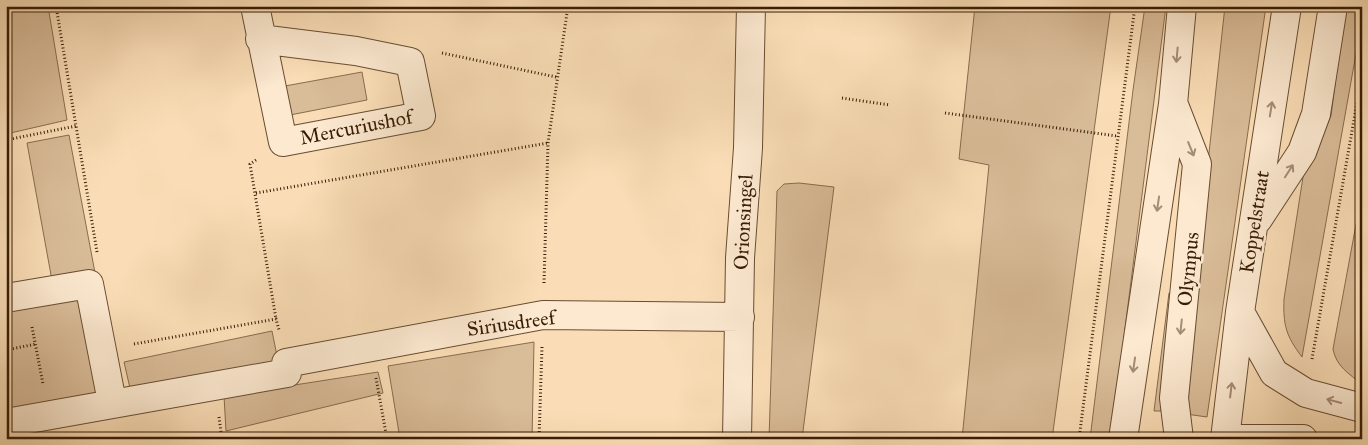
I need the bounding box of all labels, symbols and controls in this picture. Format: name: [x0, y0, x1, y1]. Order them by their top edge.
one-way arrow: [1173, 47, 1182, 63]
one-way arrow: [1266, 102, 1276, 118]
street label: Mercuriushof: [298, 104, 417, 150]
one-way arrow: [1187, 141, 1196, 156]
one-way arrow: [1284, 164, 1294, 178]
street label: Koppelstraat: [1234, 169, 1274, 275]
street label: Orionsingel: [729, 173, 759, 271]
one-way arrow: [1153, 196, 1163, 212]
street label: Olympus: [1172, 231, 1204, 307]
street label: Siriusdreef: [465, 304, 560, 341]
one-way arrow: [1176, 319, 1186, 335]
one-way arrow: [1129, 356, 1139, 372]
one-way arrow: [1226, 383, 1236, 399]
one-way arrow: [1326, 395, 1342, 405]

